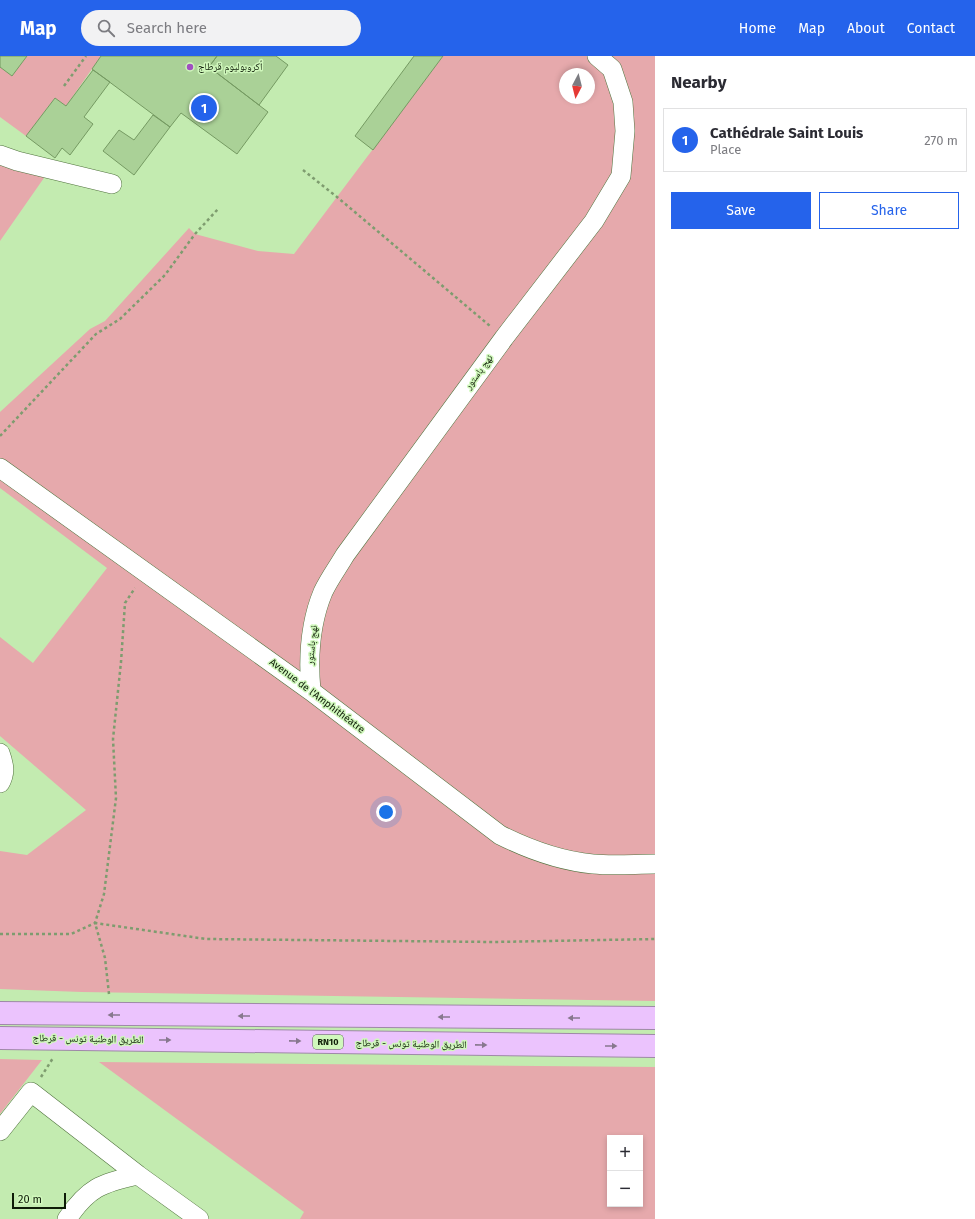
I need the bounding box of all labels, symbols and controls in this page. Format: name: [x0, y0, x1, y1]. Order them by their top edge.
search box: [81, 10, 361, 46]
text: Map: [20, 17, 57, 40]
icon: search: [95, 17, 117, 39]
text: Search here: [127, 19, 207, 37]
text: Home: [739, 20, 776, 37]
text: Map: [798, 20, 825, 37]
text: About: [847, 20, 885, 37]
text: Contact: [907, 20, 955, 37]
place label: أكروبوليوم قرطاج: [198, 60, 262, 74]
marker: أكروبوليوم قرطاج: [185, 62, 195, 72]
north arrow: [559, 68, 595, 104]
text: Nearby: [671, 72, 726, 93]
pin: 1: [191, 93, 217, 123]
text: Cathédrale Saint Louis: [710, 124, 863, 142]
text: 1: [682, 133, 688, 148]
text: 270 m: [924, 133, 958, 148]
text: Place: [710, 142, 741, 157]
button: Save: [671, 192, 811, 229]
button: Share: [819, 192, 959, 229]
street label: نهج باستور: [462, 352, 496, 392]
street label: نهج باستور: [304, 624, 320, 666]
street label: Avenue de l'Amphithéatre: [267, 656, 367, 736]
your location: [376, 802, 396, 822]
one-way arrow: [107, 1012, 120, 1018]
one-way arrow: [237, 1013, 250, 1019]
one-way arrow: [437, 1014, 450, 1020]
one-way arrow: [567, 1015, 580, 1021]
street label: الطريق الوطنية تونس - قرطاج: [32, 1032, 144, 1046]
road number: RN10: [313, 1035, 343, 1049]
one-way arrow: [159, 1037, 172, 1043]
street label: الطريق الوطنية تونس - قرطاج: [355, 1037, 467, 1051]
one-way arrow: [289, 1038, 302, 1044]
one-way arrow: [475, 1042, 488, 1048]
one-way arrow: [605, 1043, 618, 1049]
map controls: [607, 1135, 643, 1207]
button: +: [607, 1135, 643, 1171]
button: −: [607, 1171, 643, 1207]
scale bar: [12, 1191, 66, 1210]
text: 20 m: [18, 1193, 42, 1206]

